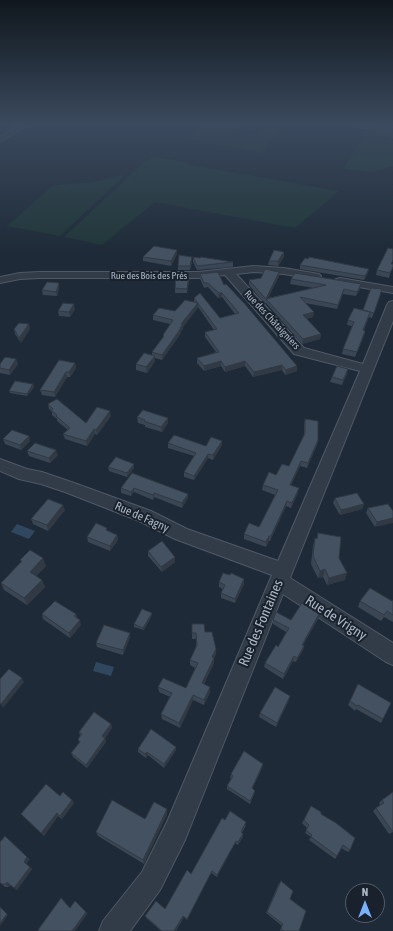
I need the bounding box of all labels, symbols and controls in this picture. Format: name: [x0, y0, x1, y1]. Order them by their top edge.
street label: Rue des Bois des Prés: [111, 270, 187, 282]
street label: Rue des Châtaigniers: [242, 288, 302, 352]
street label: Rue de Fagny: [113, 499, 171, 535]
street label: Rue des Fontaines: [235, 577, 287, 669]
street label: Rue de Vrigny: [302, 592, 370, 644]
north arrow: [345, 883, 385, 923]
text: N: [362, 886, 368, 898]

